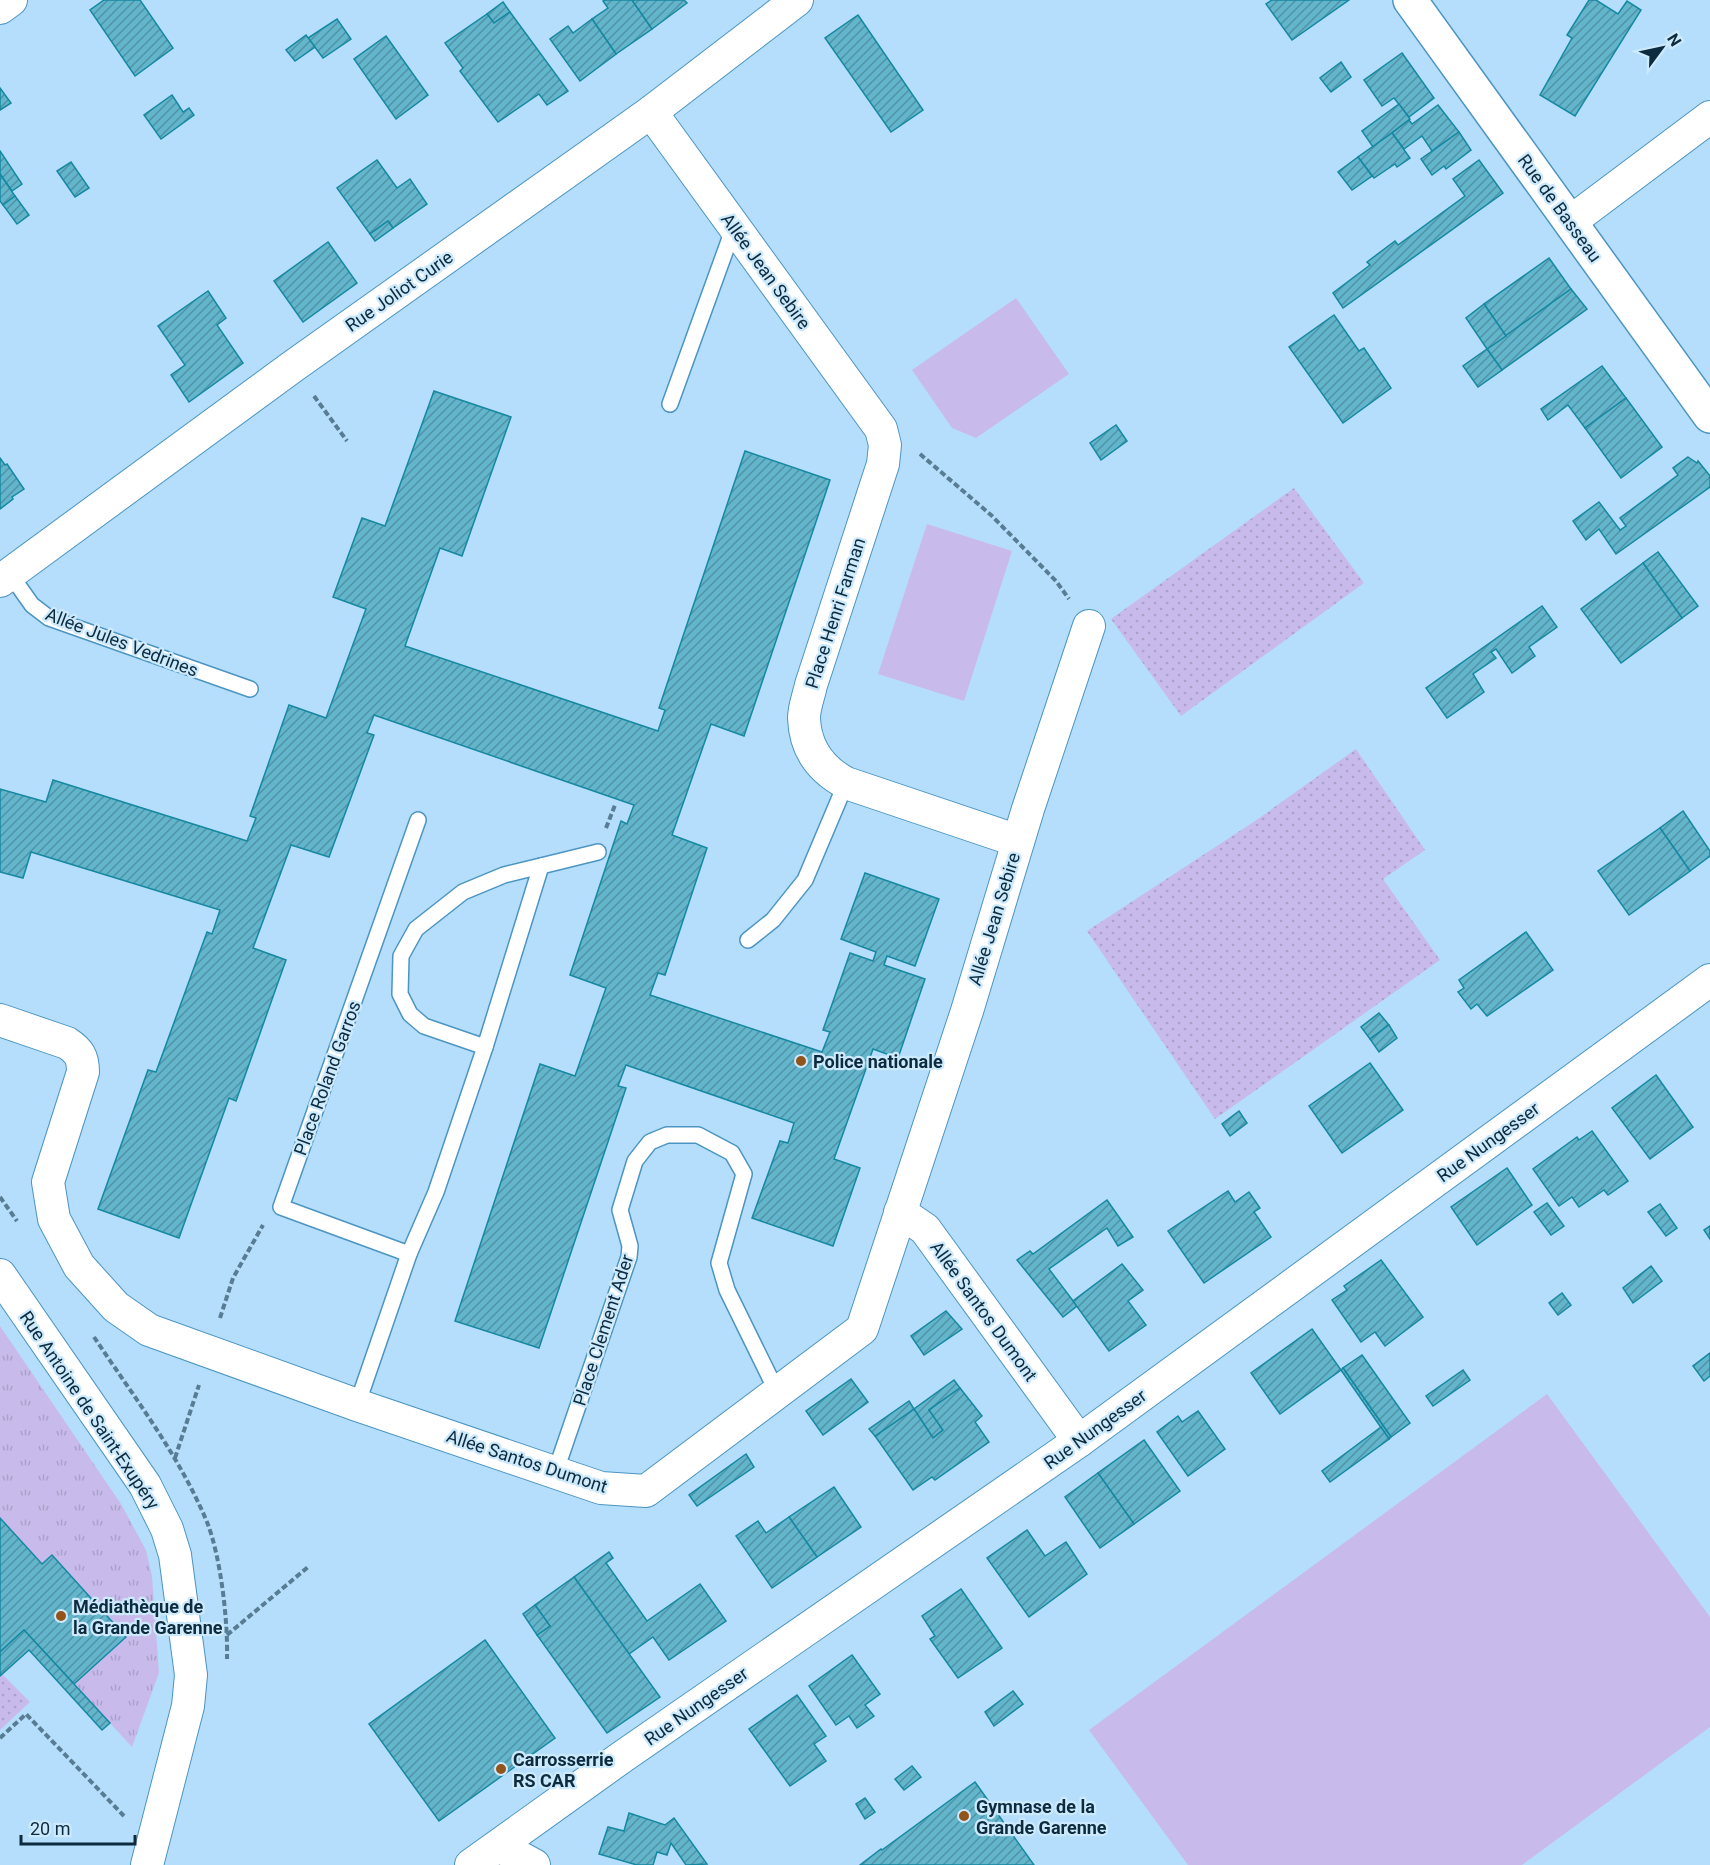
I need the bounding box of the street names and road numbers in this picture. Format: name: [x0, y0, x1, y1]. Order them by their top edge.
street label: Rue de Basseau: [1514, 150, 1606, 266]
street label: Allée Jean Sebire: [717, 209, 815, 333]
street label: Rue Joliot Curie: [341, 246, 457, 336]
street label: Place Henri Farman: [801, 535, 869, 691]
street label: Allée Jules Vedrines: [43, 603, 201, 681]
street label: Allée Jean Sebire: [964, 850, 1024, 988]
street label: Place Roland Garros: [289, 998, 365, 1158]
street label: Rue Nungesser: [1433, 1098, 1543, 1186]
street label: Allée Santos Dumont: [926, 1237, 1042, 1385]
street label: Place Clement Ader: [569, 1252, 637, 1408]
street label: Rue Antoine de Saint-Exupéry: [16, 1307, 164, 1513]
street label: Rue Nungesser: [1040, 1385, 1150, 1473]
street label: Allée Santos Dumont: [444, 1425, 610, 1497]
street label: Rue Nungesser: [640, 1663, 752, 1749]

